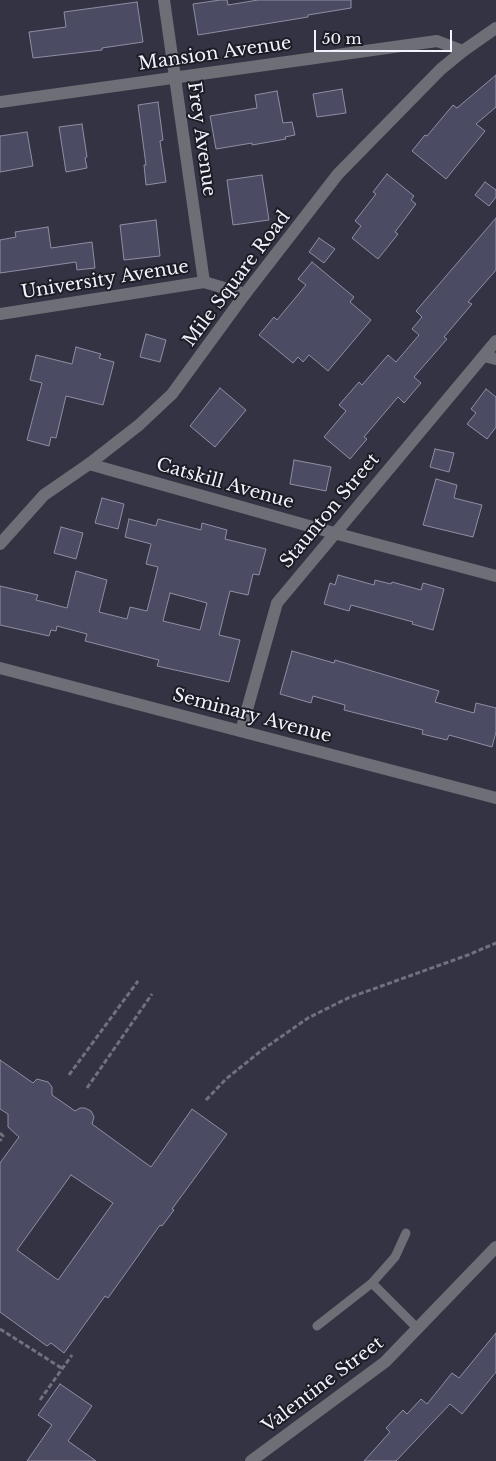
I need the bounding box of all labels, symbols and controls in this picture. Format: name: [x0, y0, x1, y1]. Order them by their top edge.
scale bar: [316, 20, 454, 52]
text: 50 m: [322, 29, 362, 48]
street label: Mansion Avenue: [137, 33, 293, 75]
street label: Frey Avenue: [182, 80, 220, 198]
street label: Mile Square Road: [179, 207, 295, 351]
street label: University Avenue: [20, 256, 190, 304]
street label: Staunton Street: [276, 449, 384, 573]
street label: Catskill Avenue: [154, 454, 296, 514]
street label: Seminary Avenue: [170, 684, 334, 748]
street label: Valentine Street: [258, 1332, 388, 1438]

